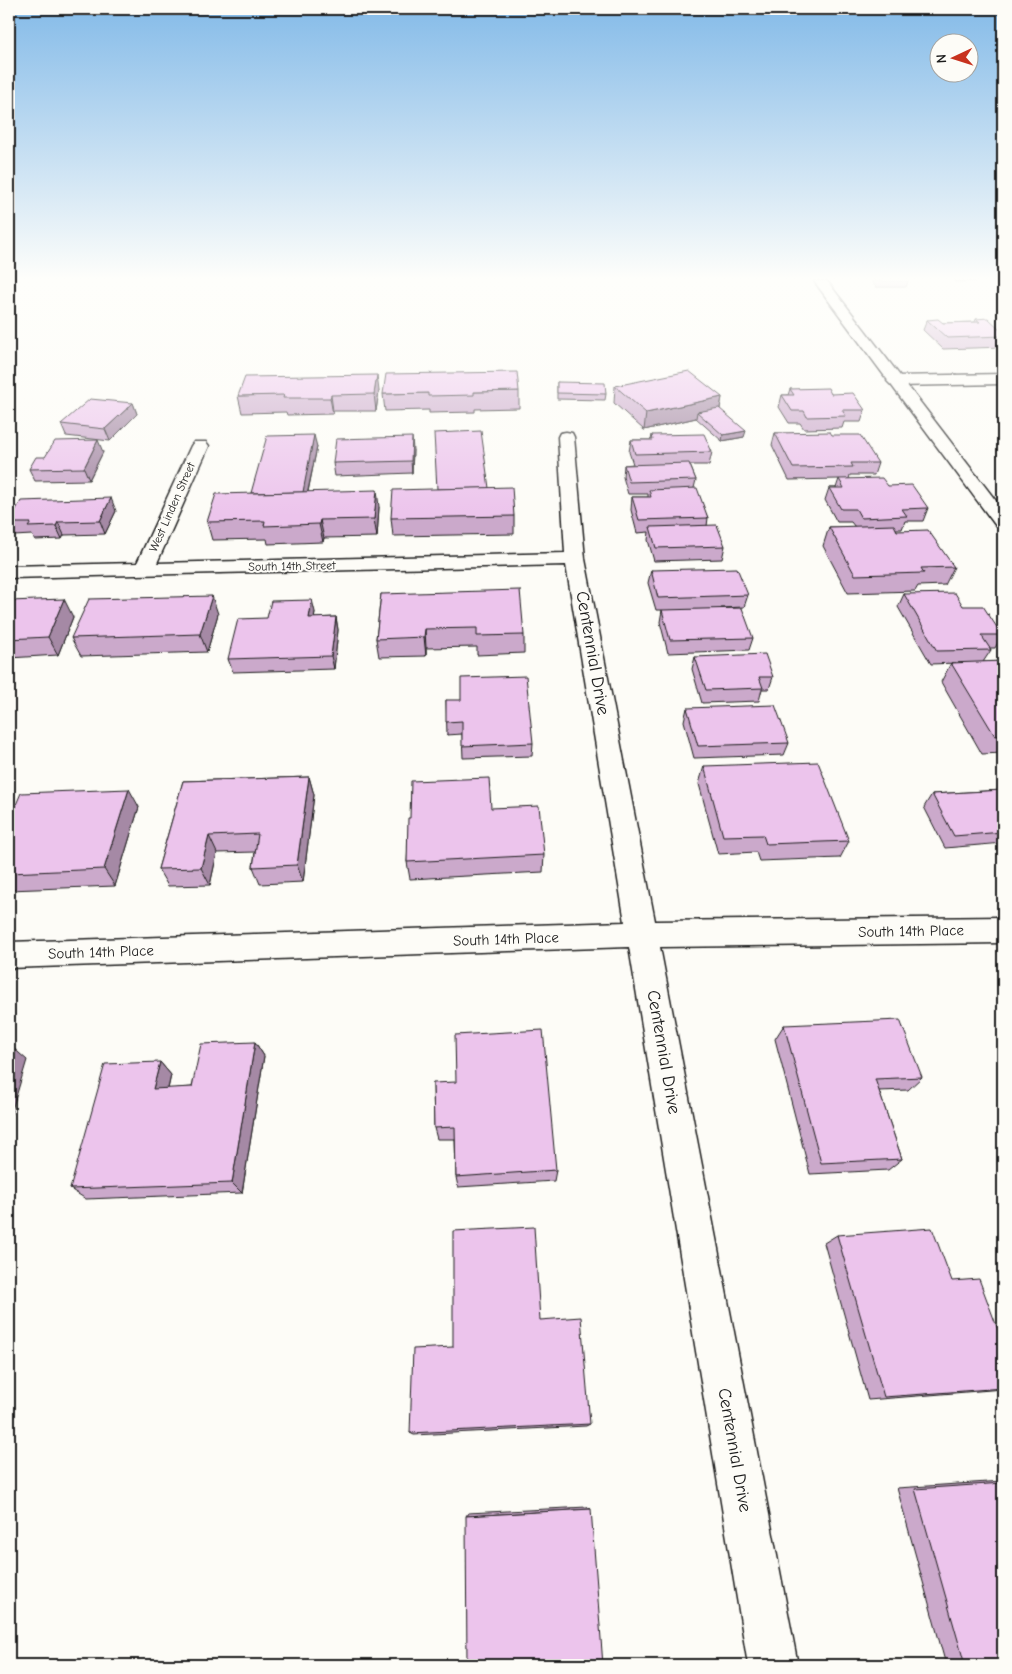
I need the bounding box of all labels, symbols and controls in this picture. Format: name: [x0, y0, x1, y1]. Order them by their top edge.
north arrow: [930, 32, 980, 82]
text: N: [933, 54, 950, 64]
street label: West Linden Street: [146, 460, 198, 554]
street label: South 14th Street: [248, 558, 336, 574]
street label: Centennial Drive: [571, 589, 614, 717]
street label: South 14th Place: [858, 921, 965, 941]
street label: South 14th Place: [453, 928, 560, 950]
street label: South 14th Place: [48, 941, 155, 963]
street label: Centennial Drive: [642, 988, 685, 1116]
street label: Centennial Drive: [713, 1386, 756, 1514]

